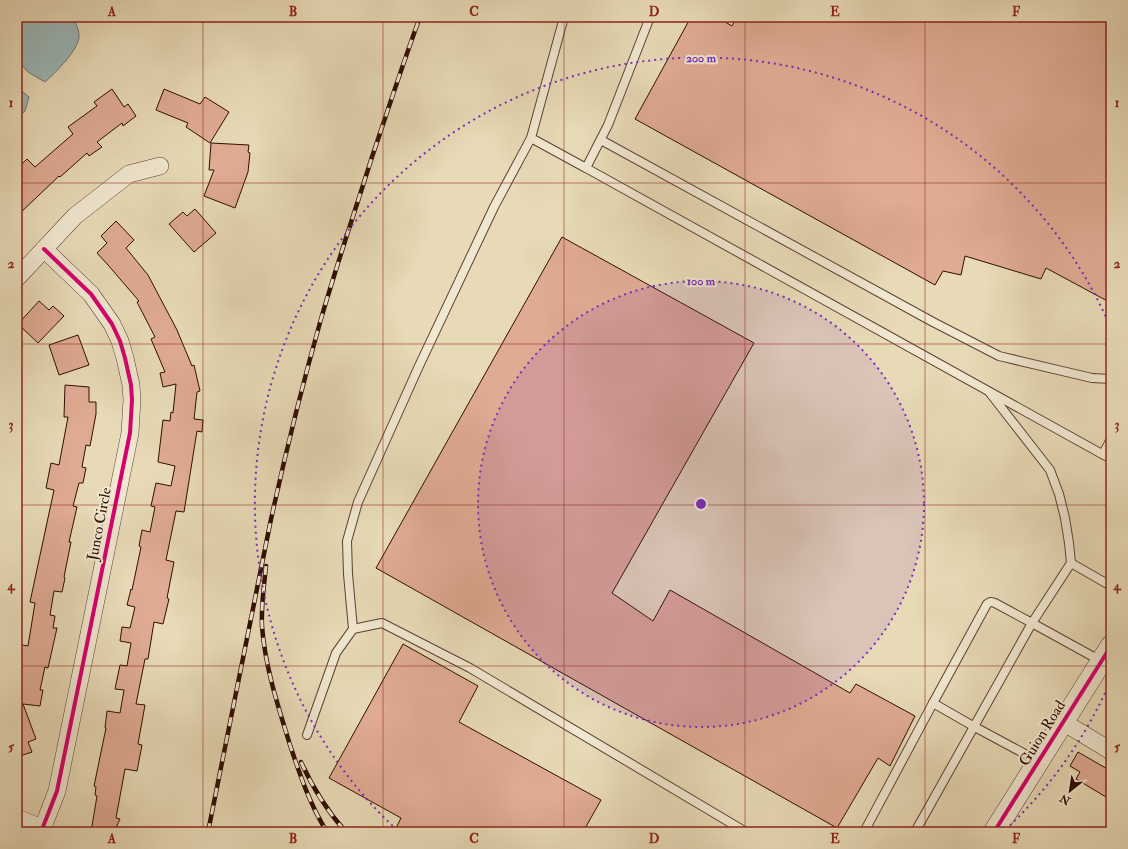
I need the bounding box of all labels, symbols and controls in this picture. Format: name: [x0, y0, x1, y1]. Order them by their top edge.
text: A: [107, 4, 117, 20]
text: B: [289, 4, 297, 20]
text: C: [469, 4, 479, 20]
text: D: [649, 4, 660, 20]
text: E: [830, 4, 840, 20]
text: F: [1012, 4, 1021, 20]
text: 200 m: [686, 51, 717, 66]
text: 1: [9, 95, 14, 111]
text: 1: [1115, 95, 1120, 111]
text: 2: [8, 256, 15, 272]
text: 2: [1114, 256, 1121, 272]
text: 100 m: [687, 274, 716, 289]
text: 3: [9, 417, 14, 433]
text: 3: [1115, 417, 1120, 433]
street label: Junco Circle: [83, 486, 117, 563]
centre of rings: [694, 497, 708, 511]
text: 4: [6, 578, 15, 594]
text: 4: [1112, 578, 1121, 594]
street label: Guion Road: [1015, 696, 1070, 770]
text: 5: [8, 739, 14, 755]
text: 5: [1114, 739, 1120, 755]
north arrow: [1050, 771, 1090, 811]
text: N: [1057, 791, 1074, 808]
text: A: [107, 831, 117, 847]
text: B: [289, 831, 297, 847]
text: C: [469, 831, 479, 847]
text: D: [649, 831, 660, 847]
text: E: [830, 831, 840, 847]
text: F: [1012, 831, 1021, 847]

